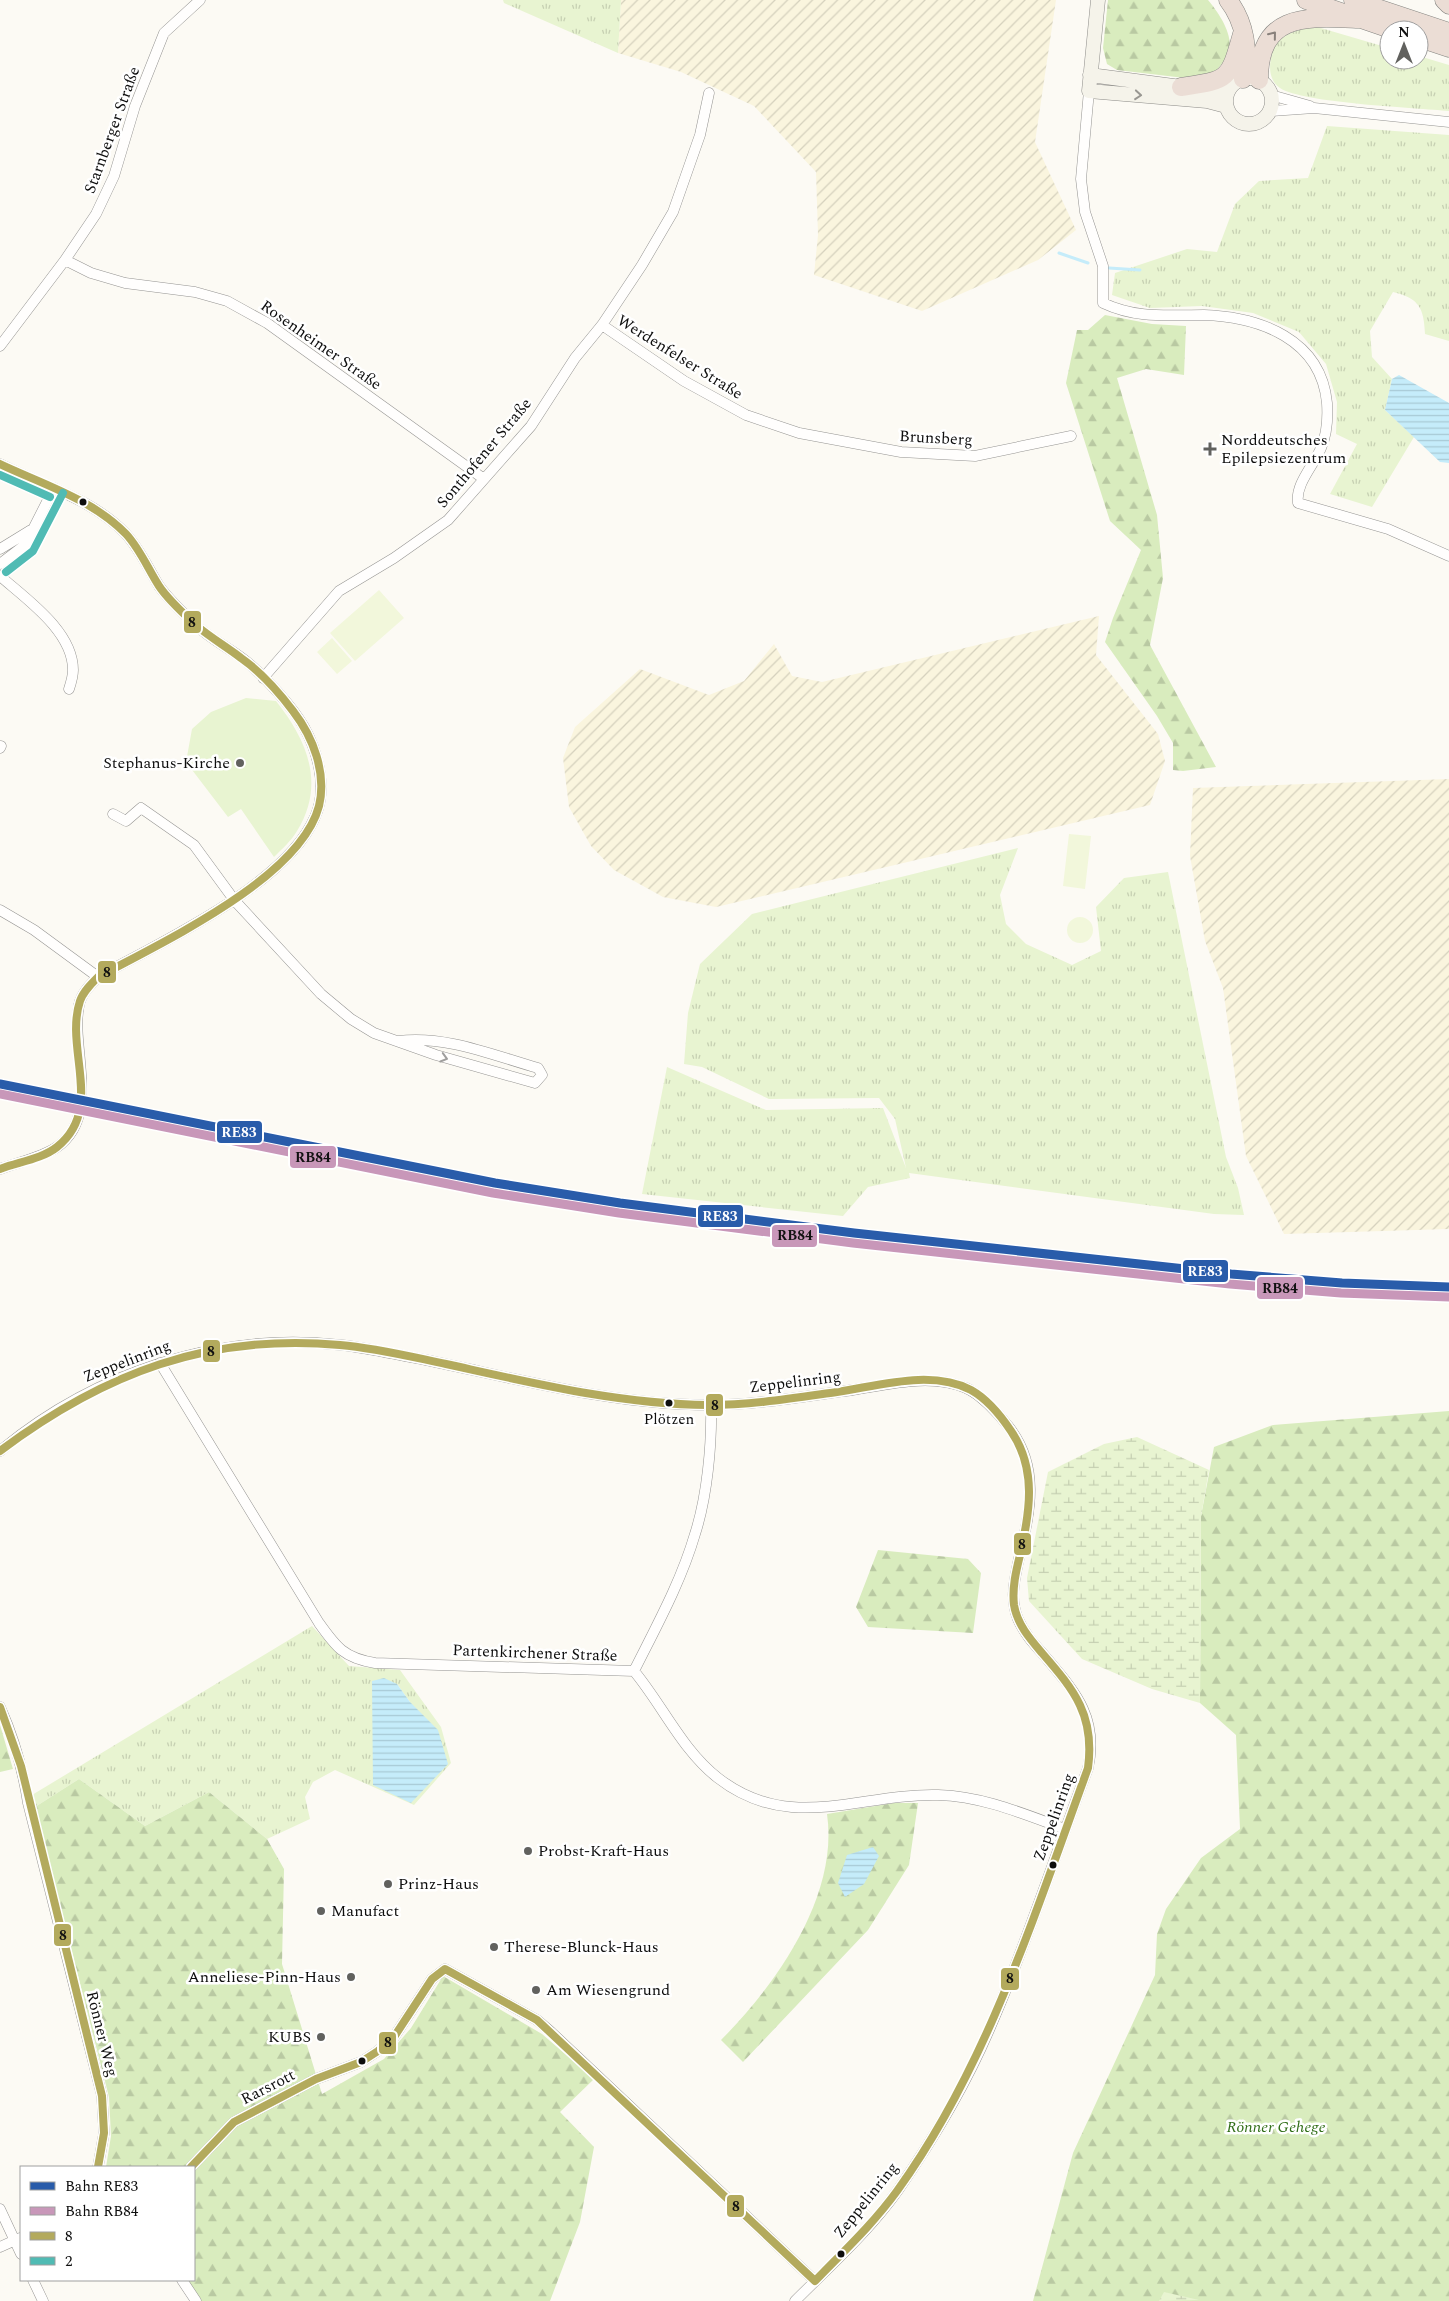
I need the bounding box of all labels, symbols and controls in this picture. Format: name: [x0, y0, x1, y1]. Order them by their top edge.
north arrow: [1379, 20, 1429, 70]
text: N: [1398, 22, 1410, 43]
one-way arrow: [1267, 32, 1276, 41]
street label: Starnberger Straße: [78, 63, 146, 197]
one-way arrow: [1134, 89, 1142, 100]
street label: Rosenheimer Straße: [255, 294, 387, 396]
street label: Werdenfelser Straße: [612, 309, 748, 405]
street label: Sonthofener Straße: [431, 393, 537, 513]
street label: Brunsberg: [899, 424, 973, 452]
place label: Norddeutsches Epilepsiezentrum: [1221, 428, 1346, 470]
marker: Norddeutsches Epilepsiezentrum: [1203, 442, 1217, 456]
unlabelled marker: [78, 497, 88, 507]
line badge: 8: [183, 610, 202, 634]
text: 8: [188, 612, 196, 633]
place label: Stephanus-Kirche: [103, 751, 230, 775]
marker: Stephanus-Kirche: [234, 757, 246, 769]
line badge: 8: [97, 960, 117, 984]
text: 8: [103, 962, 111, 983]
one-way arrow: [439, 1052, 447, 1062]
line badge: RE83: [216, 1120, 263, 1144]
text: RE83: [221, 1122, 257, 1143]
line badge: RB84: [289, 1145, 337, 1169]
text: RB84: [295, 1147, 331, 1168]
line badge: RE83: [697, 1204, 744, 1228]
text: RE83: [702, 1206, 738, 1227]
line badge: RB84: [771, 1224, 818, 1248]
text: RB84: [777, 1225, 813, 1246]
line badge: RE83: [1182, 1259, 1229, 1283]
text: RE83: [1187, 1261, 1223, 1282]
line badge: RB84: [1256, 1276, 1304, 1300]
text: RB84: [1262, 1278, 1298, 1299]
street label: Zeppelinring: [80, 1333, 174, 1389]
line badge: 8: [202, 1339, 221, 1363]
text: 8: [207, 1341, 215, 1362]
street label: Zeppelinring: [748, 1364, 842, 1400]
line badge: 8: [705, 1393, 724, 1417]
text: 8: [711, 1395, 719, 1416]
marker: Plötzen: [664, 1398, 674, 1408]
place label: Plötzen: [644, 1408, 694, 1431]
line badge: 8: [1013, 1532, 1032, 1556]
text: 8: [1018, 1534, 1026, 1555]
street label: Partenkirchener Straße: [452, 1638, 618, 1668]
street label: Zeppelinring: [1027, 1770, 1081, 1864]
place label: Probst-Kraft-Haus: [538, 1839, 669, 1863]
marker: Probst-Kraft-Haus: [522, 1845, 534, 1857]
unlabelled marker: [1048, 1860, 1058, 1870]
place label: Prinz-Haus: [398, 1872, 479, 1896]
marker: Prinz-Haus: [382, 1878, 394, 1890]
place label: Manufact: [331, 1899, 399, 1923]
marker: Manufact: [315, 1905, 327, 1917]
line badge: 8: [53, 1923, 72, 1947]
text: 8: [59, 1925, 67, 1946]
place label: Therese-Blunck-Haus: [504, 1935, 659, 1959]
marker: Therese-Blunck-Haus: [488, 1941, 500, 1953]
place label: Anneliese-Pinn-Haus: [188, 1965, 341, 1989]
line badge: 8: [1000, 1967, 1020, 1991]
text: 8: [1006, 1968, 1014, 1989]
marker: Anneliese-Pinn-Haus: [345, 1971, 357, 1983]
place label: Am Wiesengrund: [546, 1978, 670, 2002]
marker: Am Wiesengrund: [530, 1984, 542, 1996]
street label: Rönner Weg: [80, 1989, 124, 2079]
place label: KUBS: [268, 2025, 311, 2049]
marker: KUBS: [315, 2031, 327, 2043]
line badge: 8: [378, 2031, 397, 2055]
text: 8: [384, 2032, 392, 2053]
unlabelled marker: [357, 2056, 367, 2066]
street label: Rarsrott: [237, 2063, 300, 2111]
park label: Rönner Gehege: [1227, 2115, 1325, 2139]
street label: Zeppelinring: [828, 2157, 904, 2243]
legend: [20, 2166, 195, 2281]
text: Bahn RE83: [65, 2175, 139, 2198]
line badge: 8: [726, 2194, 745, 2218]
text: 8: [732, 2196, 740, 2217]
text: Bahn RB84: [65, 2200, 139, 2223]
text: 8: [65, 2225, 73, 2248]
unlabelled marker: [836, 2249, 846, 2259]
text: 2: [65, 2250, 73, 2273]

